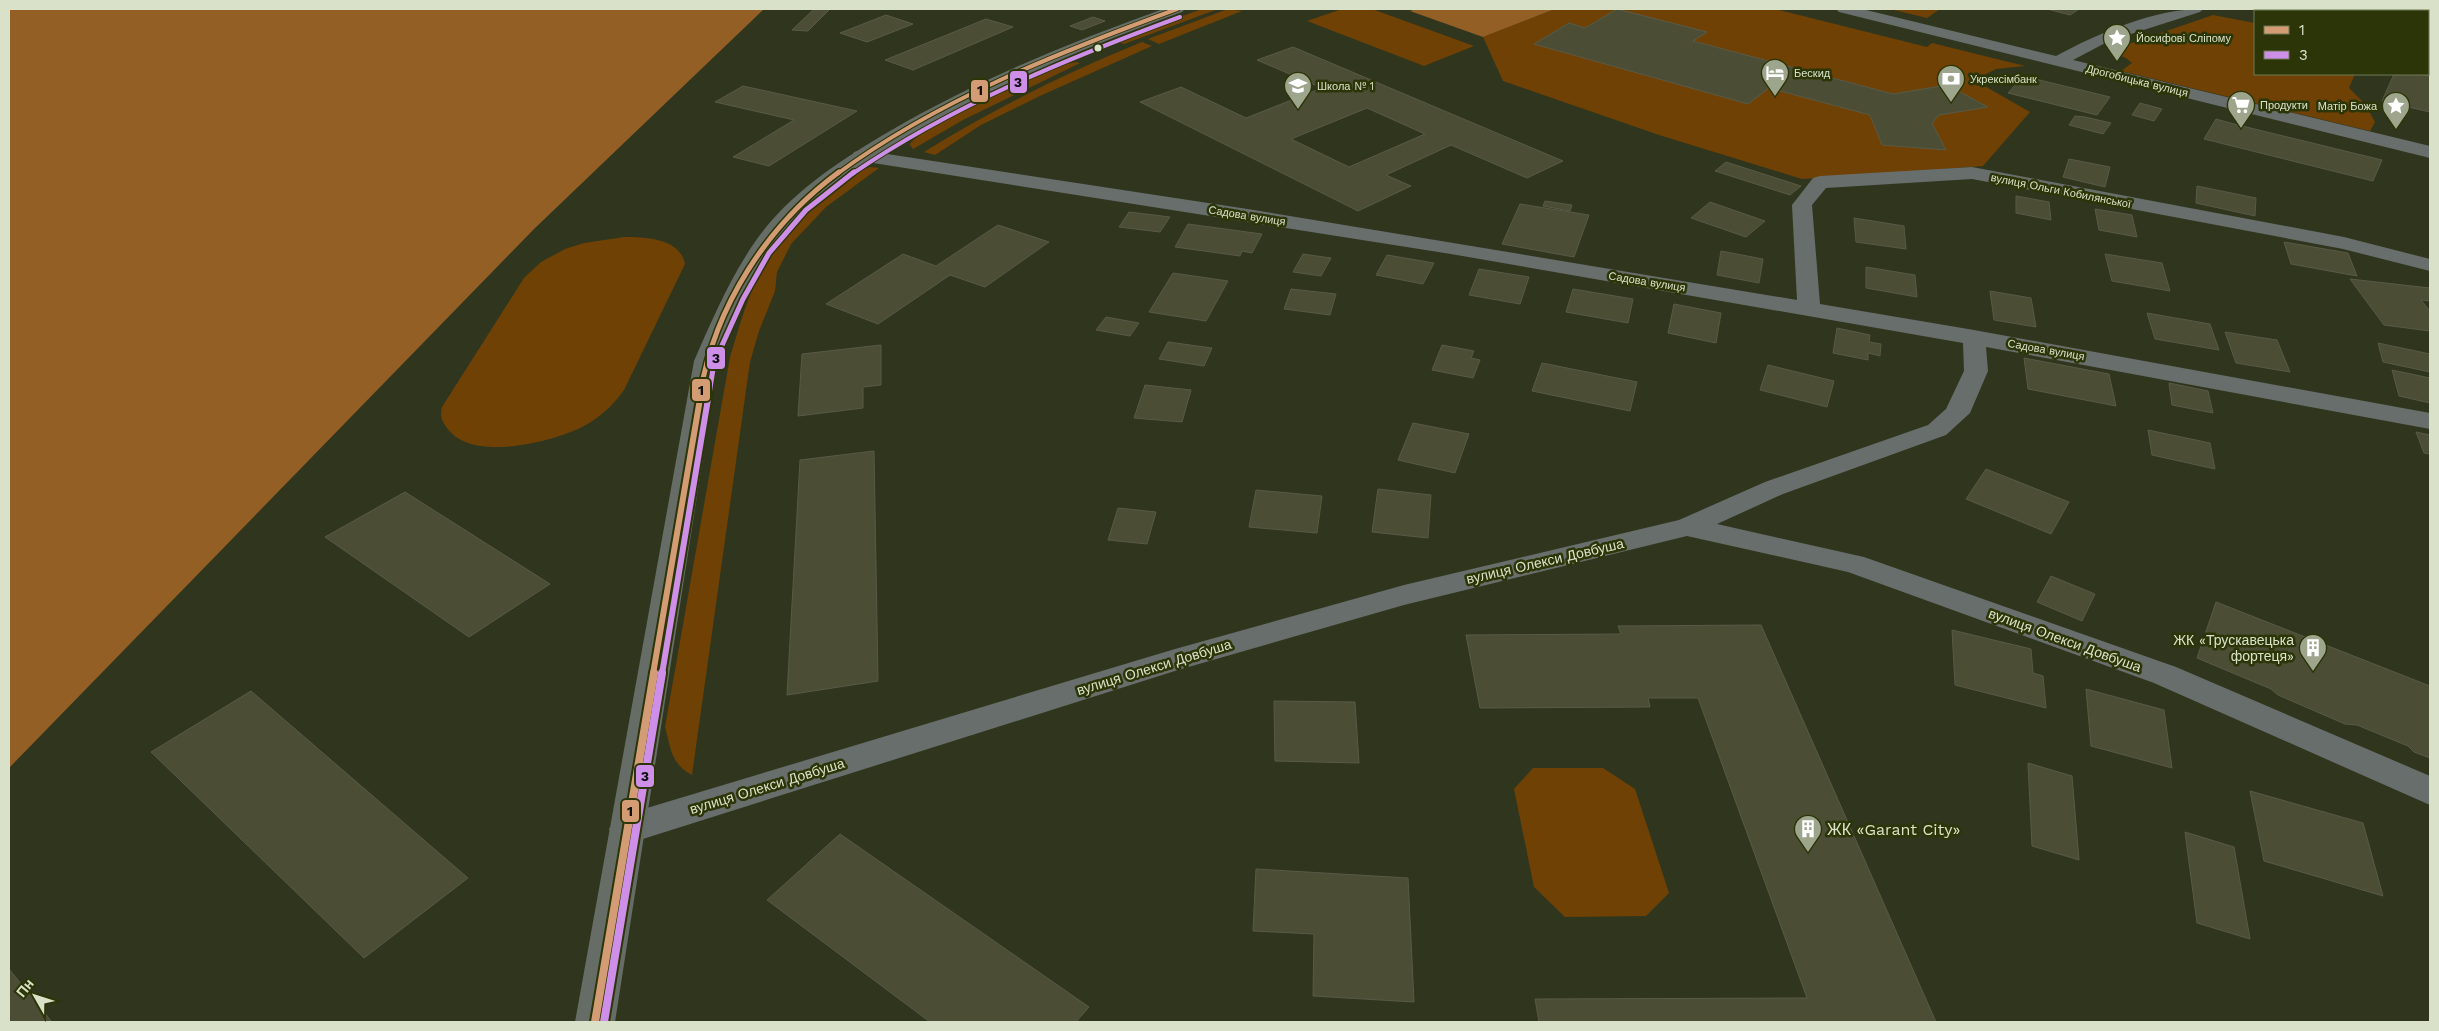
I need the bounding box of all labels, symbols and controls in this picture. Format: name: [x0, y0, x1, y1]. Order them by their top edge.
legend: [2254, 10, 2429, 75]
text: 1: [2299, 21, 2305, 39]
place icon: Йосифові Сліпому: [2102, 23, 2132, 62]
place label: Йосифові Сліпому: [2136, 32, 2231, 45]
unlabelled marker: [1093, 43, 1103, 53]
text: 3: [2299, 46, 2308, 64]
hotel icon: Бескид: [1760, 58, 1790, 97]
street label: Дрогобицька вулиця: [2085, 62, 2189, 100]
bank icon: Укрексімбанк: [1936, 64, 1966, 103]
place label: Бескид: [1794, 67, 1831, 80]
line badge: 3: [1009, 70, 1028, 94]
school or university icon: Школа № 1: [1283, 71, 1313, 110]
place label: Укрексімбанк: [1970, 73, 2037, 86]
text: 3: [1014, 74, 1022, 90]
line badge: 1: [970, 79, 989, 103]
place label: Школа № 1: [1317, 80, 1374, 93]
text: 1: [977, 82, 983, 98]
supermarket icon: Продукти: [2226, 90, 2256, 129]
place icon: Матір Божа: [2381, 91, 2411, 130]
place label: Продукти: [2260, 99, 2308, 112]
place label: Матір Божа: [2318, 100, 2378, 113]
street label: вулиця Ольги Кобилянської: [1990, 171, 2132, 211]
street label: Садова вулиця: [1207, 203, 1287, 229]
street label: Садова вулиця: [1607, 269, 1687, 295]
street label: Садова вулиця: [2006, 337, 2086, 363]
line badge: 3: [706, 346, 726, 370]
text: 3: [712, 350, 720, 366]
line badge: 1: [691, 378, 711, 402]
text: 1: [698, 382, 704, 398]
street label: вулиця Олекси Довбуша: [1465, 535, 1626, 587]
street label: вулиця Олекси Довбуша: [1987, 605, 2144, 675]
place label: ЖК «Трускавецька фортеця»: [2173, 632, 2294, 664]
building icon: ЖК «Трускавецька фортеця»: [2298, 633, 2328, 672]
street label: вулиця Олекси Довбуша: [1075, 636, 1234, 698]
street label: вулиця Олекси Довбуша: [688, 755, 847, 817]
line badge: 3: [635, 764, 655, 788]
text: 3: [641, 768, 649, 784]
line badge: 1: [621, 799, 640, 823]
text: 1: [627, 803, 633, 819]
building icon: ЖК «Garant City»: [1793, 814, 1823, 853]
place label: ЖК «Garant City»: [1827, 820, 1961, 839]
north arrow: [10, 971, 60, 1021]
text: Пн: [13, 976, 37, 1000]

